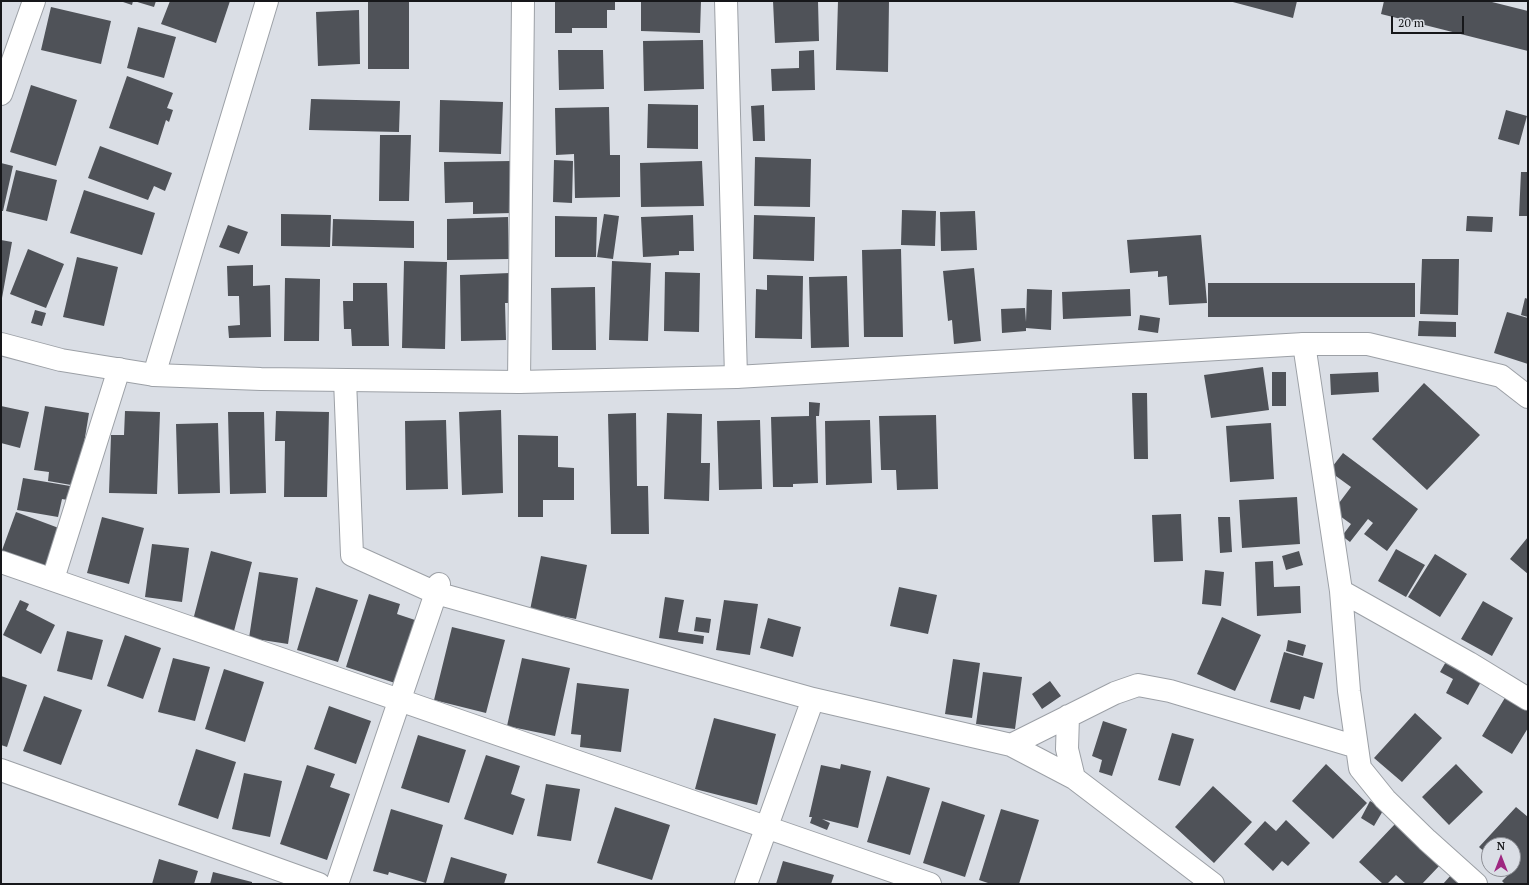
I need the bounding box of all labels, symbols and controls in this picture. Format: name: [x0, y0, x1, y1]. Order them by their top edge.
scale bar: [1393, 8, 1466, 34]
text: 20 m: [1398, 15, 1424, 30]
north arrow: [1481, 837, 1521, 877]
text: N: [1497, 839, 1505, 853]

